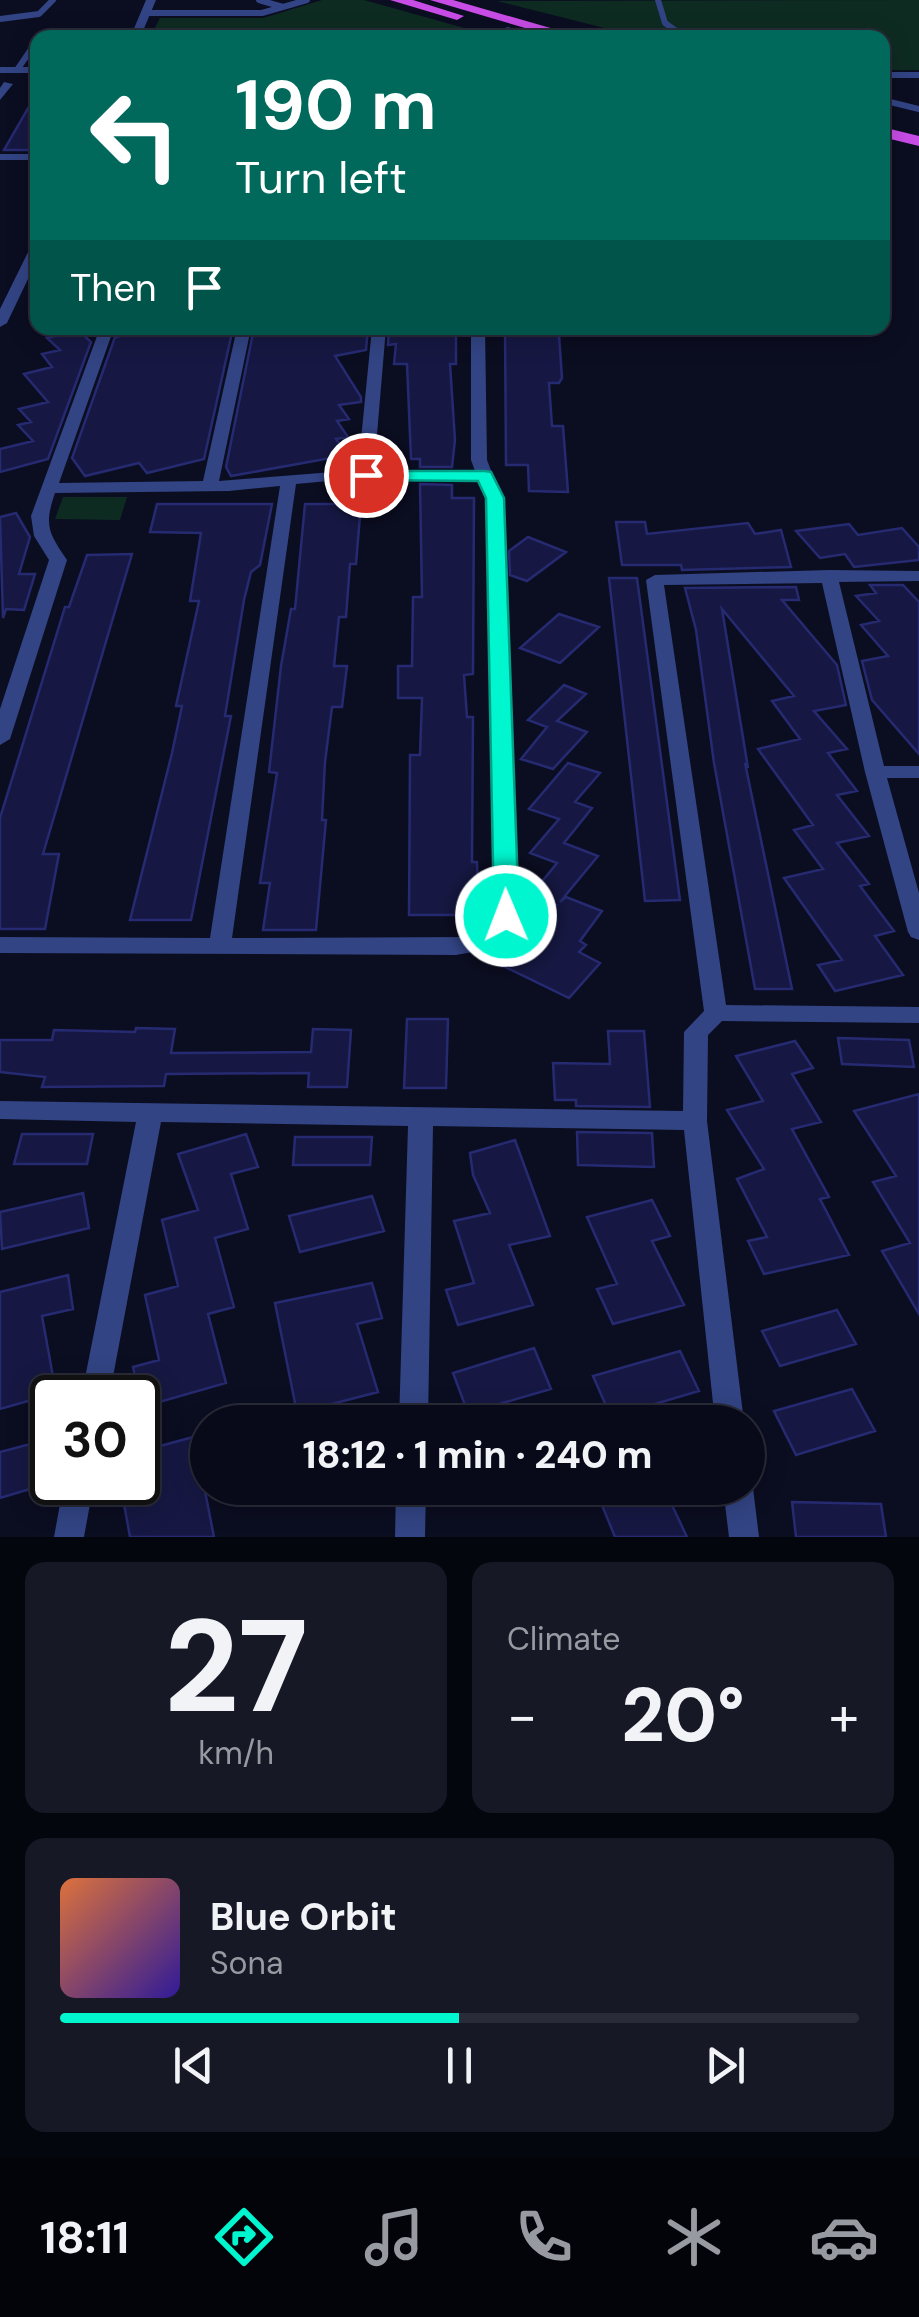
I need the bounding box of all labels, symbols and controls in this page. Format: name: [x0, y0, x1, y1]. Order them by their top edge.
text: 190 m: [235, 60, 437, 151]
icon: left: [70, 70, 200, 200]
text: Turn left: [235, 148, 407, 207]
icon: arrive: [177, 260, 232, 315]
text: Then: [70, 263, 157, 313]
pin: [324, 433, 409, 518]
icon: arrive: [339, 448, 394, 503]
position arrow: [454, 864, 558, 968]
speed limit sign: 30: [30, 1375, 160, 1505]
text: 18:12 · 1 min · 240 m: [302, 1430, 653, 1480]
text: 27: [164, 1582, 308, 1751]
text: Climate: [507, 1618, 621, 1660]
text: 20°: [621, 1667, 745, 1764]
text: −: [507, 1680, 537, 1752]
text: +: [829, 1680, 859, 1752]
text: km/h: [198, 1732, 274, 1774]
text: Blue Orbit: [210, 1892, 397, 1942]
text: Sona: [210, 1942, 283, 1984]
icon: previous: [166, 2038, 221, 2093]
icon: pause: [432, 2038, 487, 2093]
icon: next: [698, 2038, 753, 2093]
icon: directions: [209, 2202, 279, 2272]
icon: music: [359, 2202, 429, 2272]
icon: phone: [509, 2202, 579, 2272]
icon: climate: [659, 2202, 729, 2272]
icon: car: [809, 2202, 879, 2272]
text: 18:11: [40, 2208, 129, 2267]

